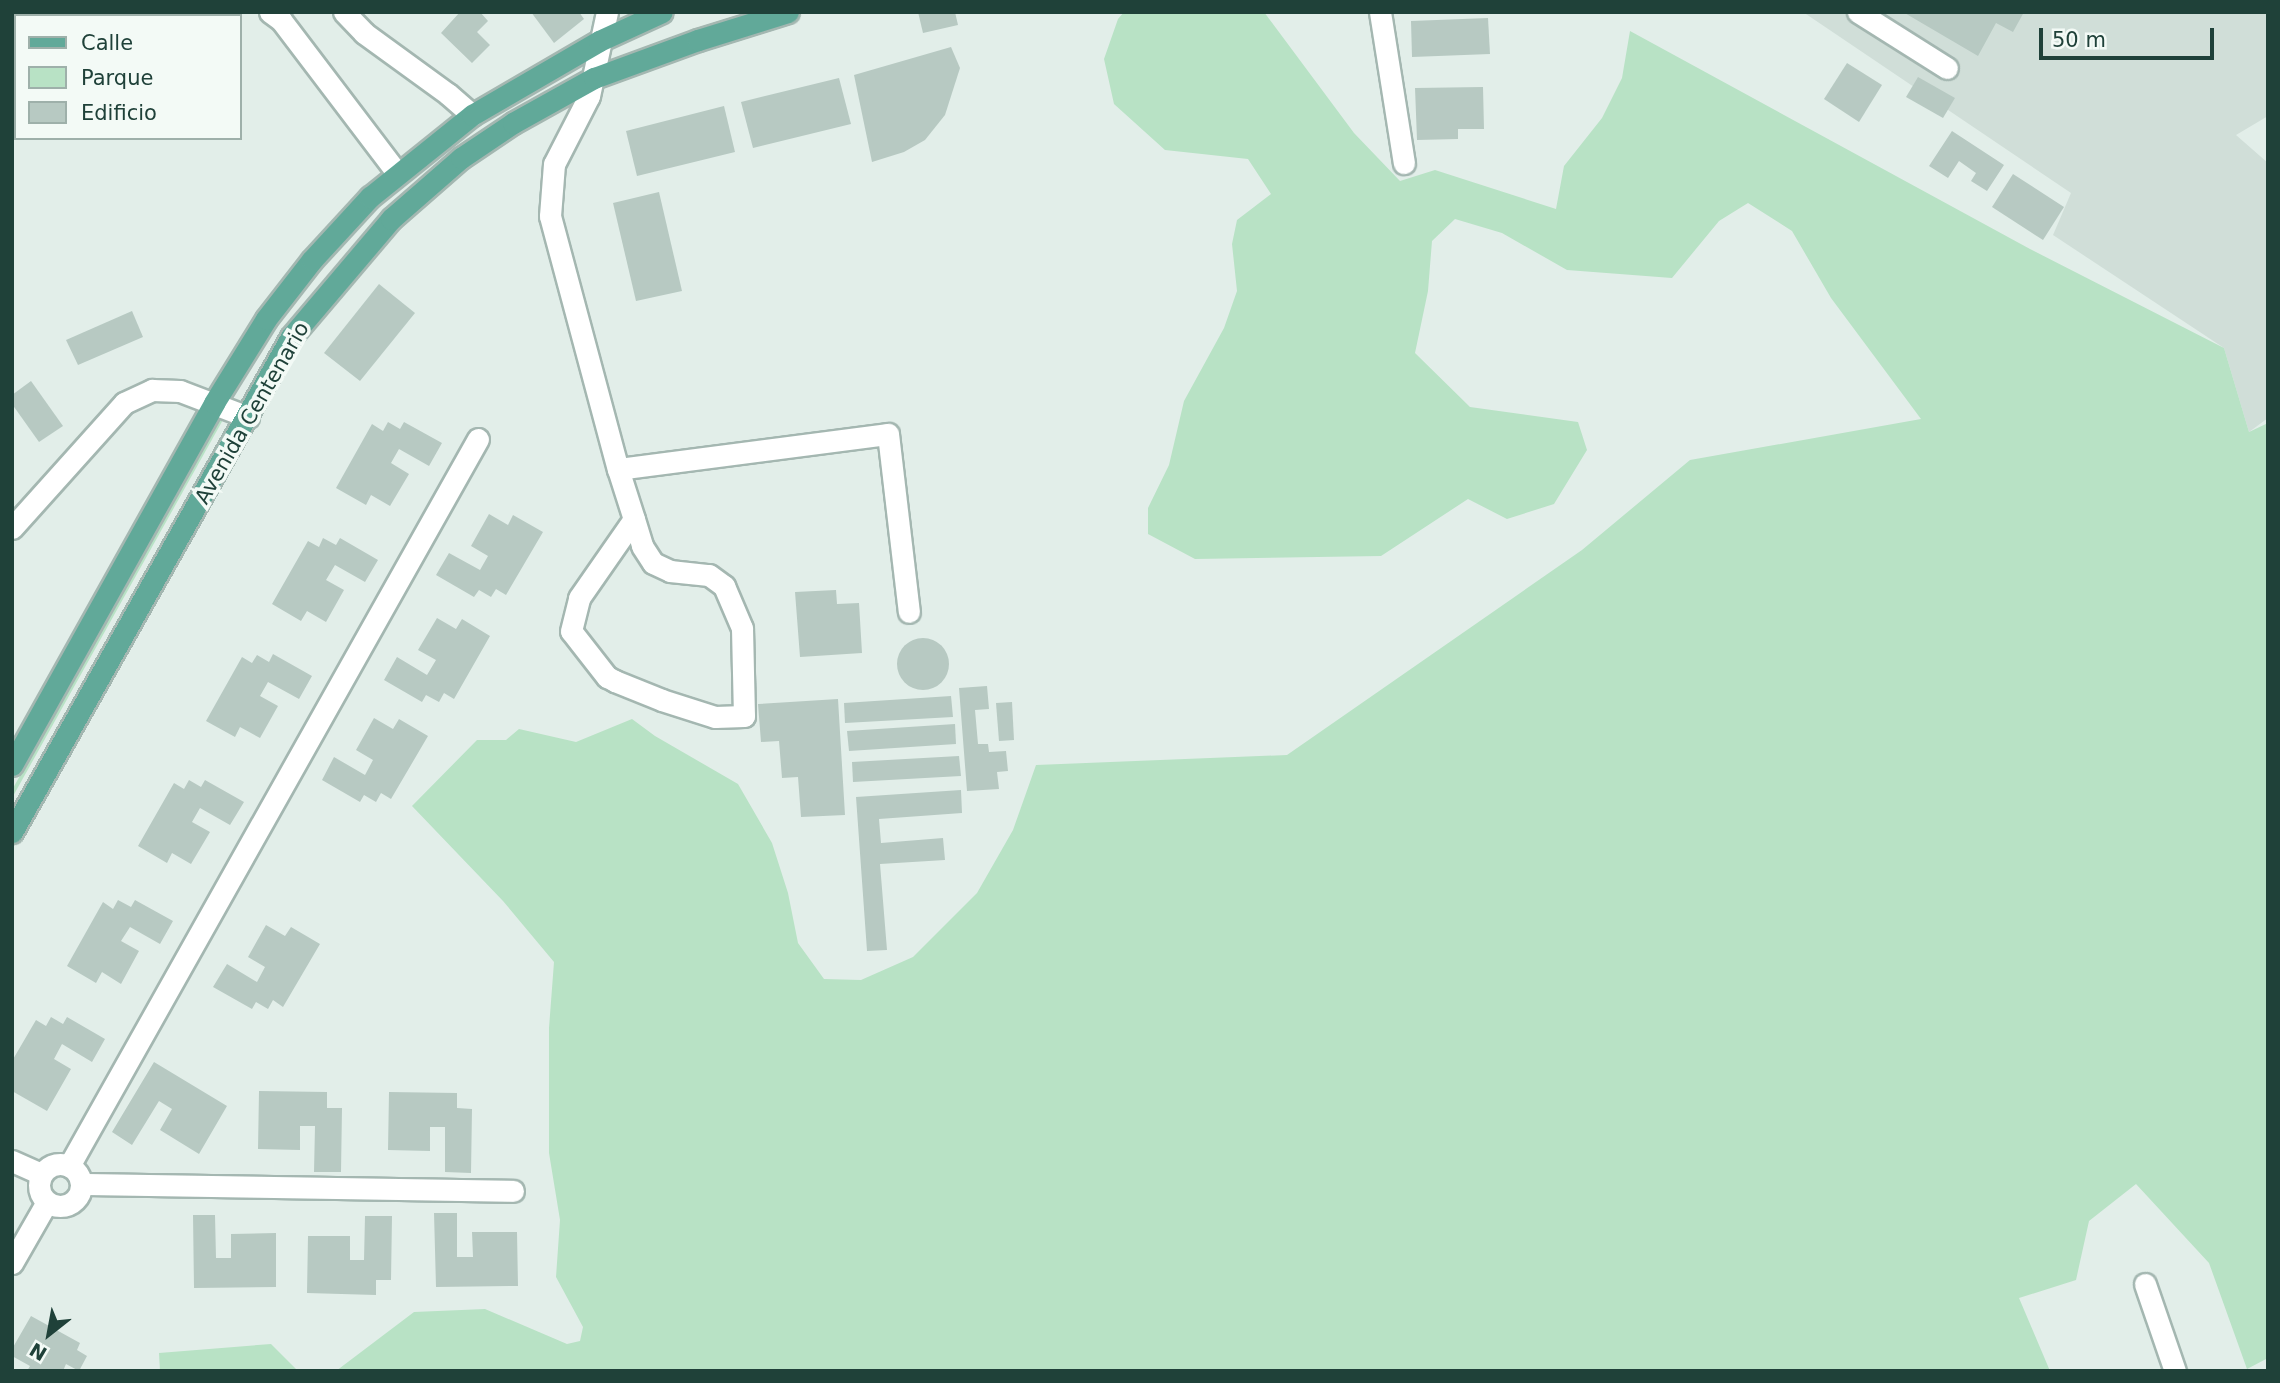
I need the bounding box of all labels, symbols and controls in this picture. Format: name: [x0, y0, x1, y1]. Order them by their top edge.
legend: [14, 14, 242, 140]
scale bar: [2042, 14, 2217, 58]
text: 50 m: [2052, 28, 2106, 52]
text: Calle: [81, 31, 133, 55]
text: Parque: [81, 66, 153, 90]
text: Edificio: [81, 101, 157, 125]
street label: Avenida Centenario: [190, 317, 314, 509]
north arrow: [14, 1299, 84, 1369]
text: N: [26, 1338, 51, 1366]

